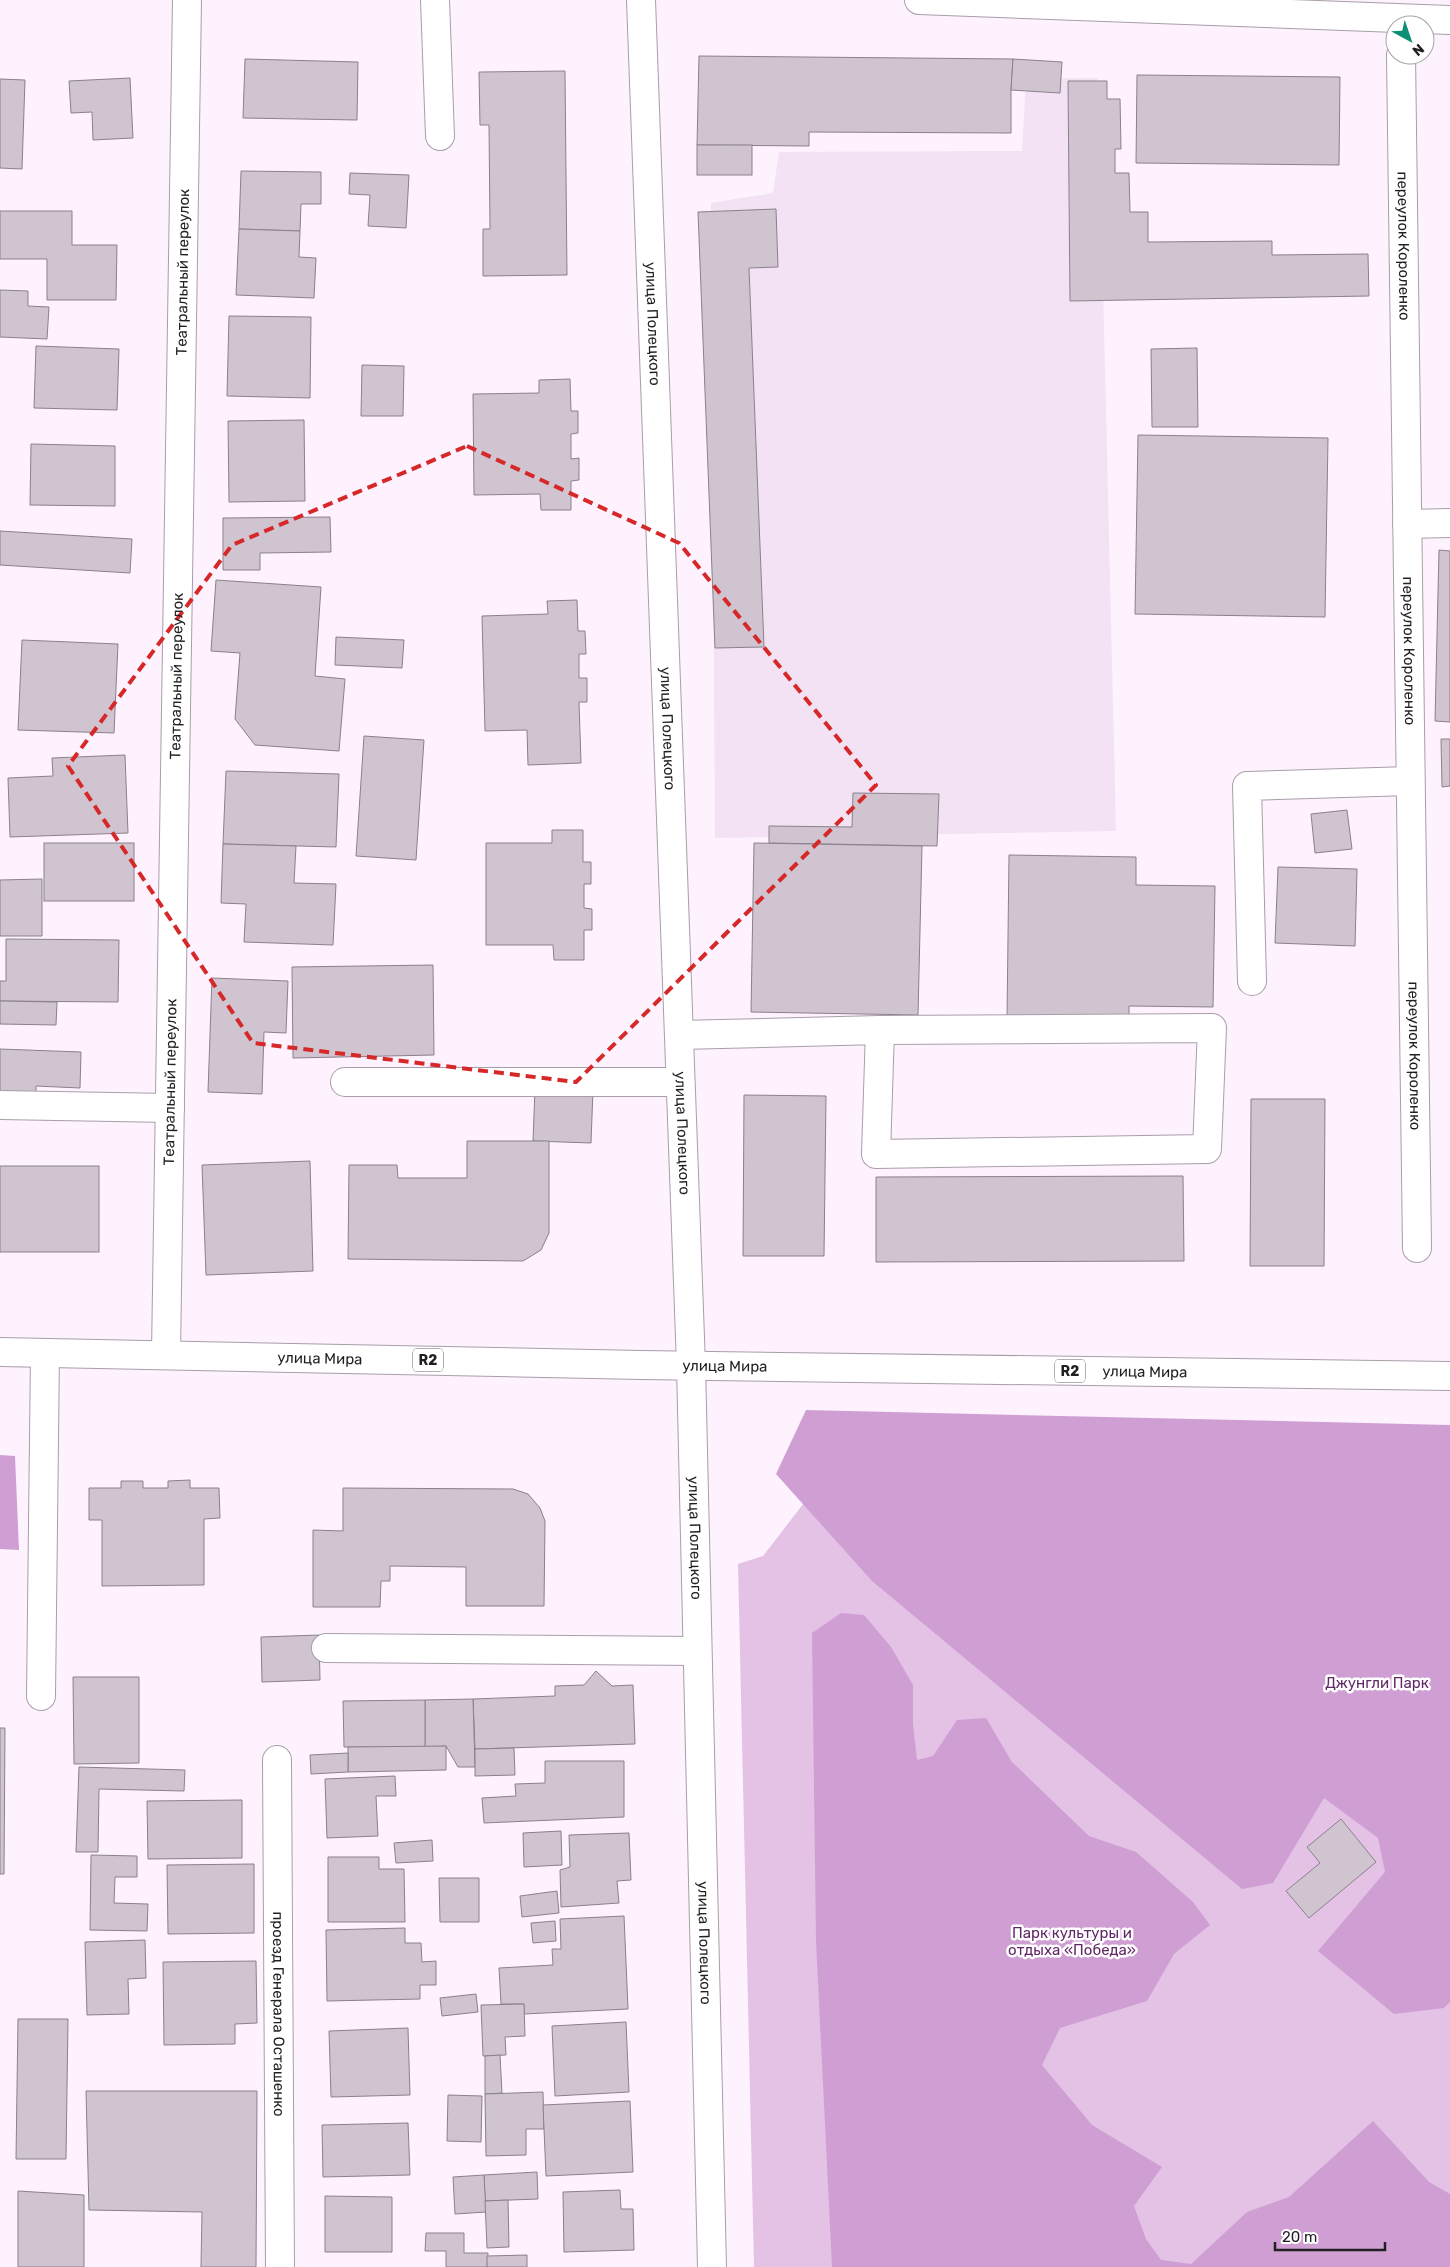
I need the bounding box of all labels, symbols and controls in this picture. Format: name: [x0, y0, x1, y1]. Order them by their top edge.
north arrow: [1385, 15, 1435, 65]
text: N: [1409, 40, 1427, 59]
street label: переулок Короленко: [1394, 171, 1414, 321]
street label: Театральный переулок: [172, 189, 193, 356]
street label: улица Полецкого: [642, 262, 664, 386]
street label: переулок Короленко: [1399, 576, 1419, 726]
street label: Театральный переулок: [166, 593, 187, 760]
street label: улица Полецкого: [656, 666, 679, 791]
street label: переулок Короленко: [1404, 981, 1424, 1131]
street label: Театральный переулок: [160, 999, 181, 1165]
street label: улица Полецкого: [671, 1071, 694, 1195]
road number: R2: [413, 1348, 443, 1372]
street label: улица Мира: [277, 1349, 363, 1368]
street label: улица Мира: [682, 1357, 768, 1376]
road number: R2: [1055, 1360, 1085, 1382]
street label: улица Мира: [1102, 1362, 1188, 1381]
street label: улица Полецкого: [685, 1476, 705, 1600]
park label: Джунгли Парк: [1325, 1674, 1429, 1692]
street label: улица Полецкого: [694, 1881, 715, 2005]
street label: проезд Генерала Осташенко: [269, 1911, 288, 2117]
park label: Парк культуры и отдыха «Победа»: [1008, 1924, 1136, 1959]
scale bar: [1275, 2220, 1385, 2252]
text: 20 m: [1282, 2228, 1317, 2246]

